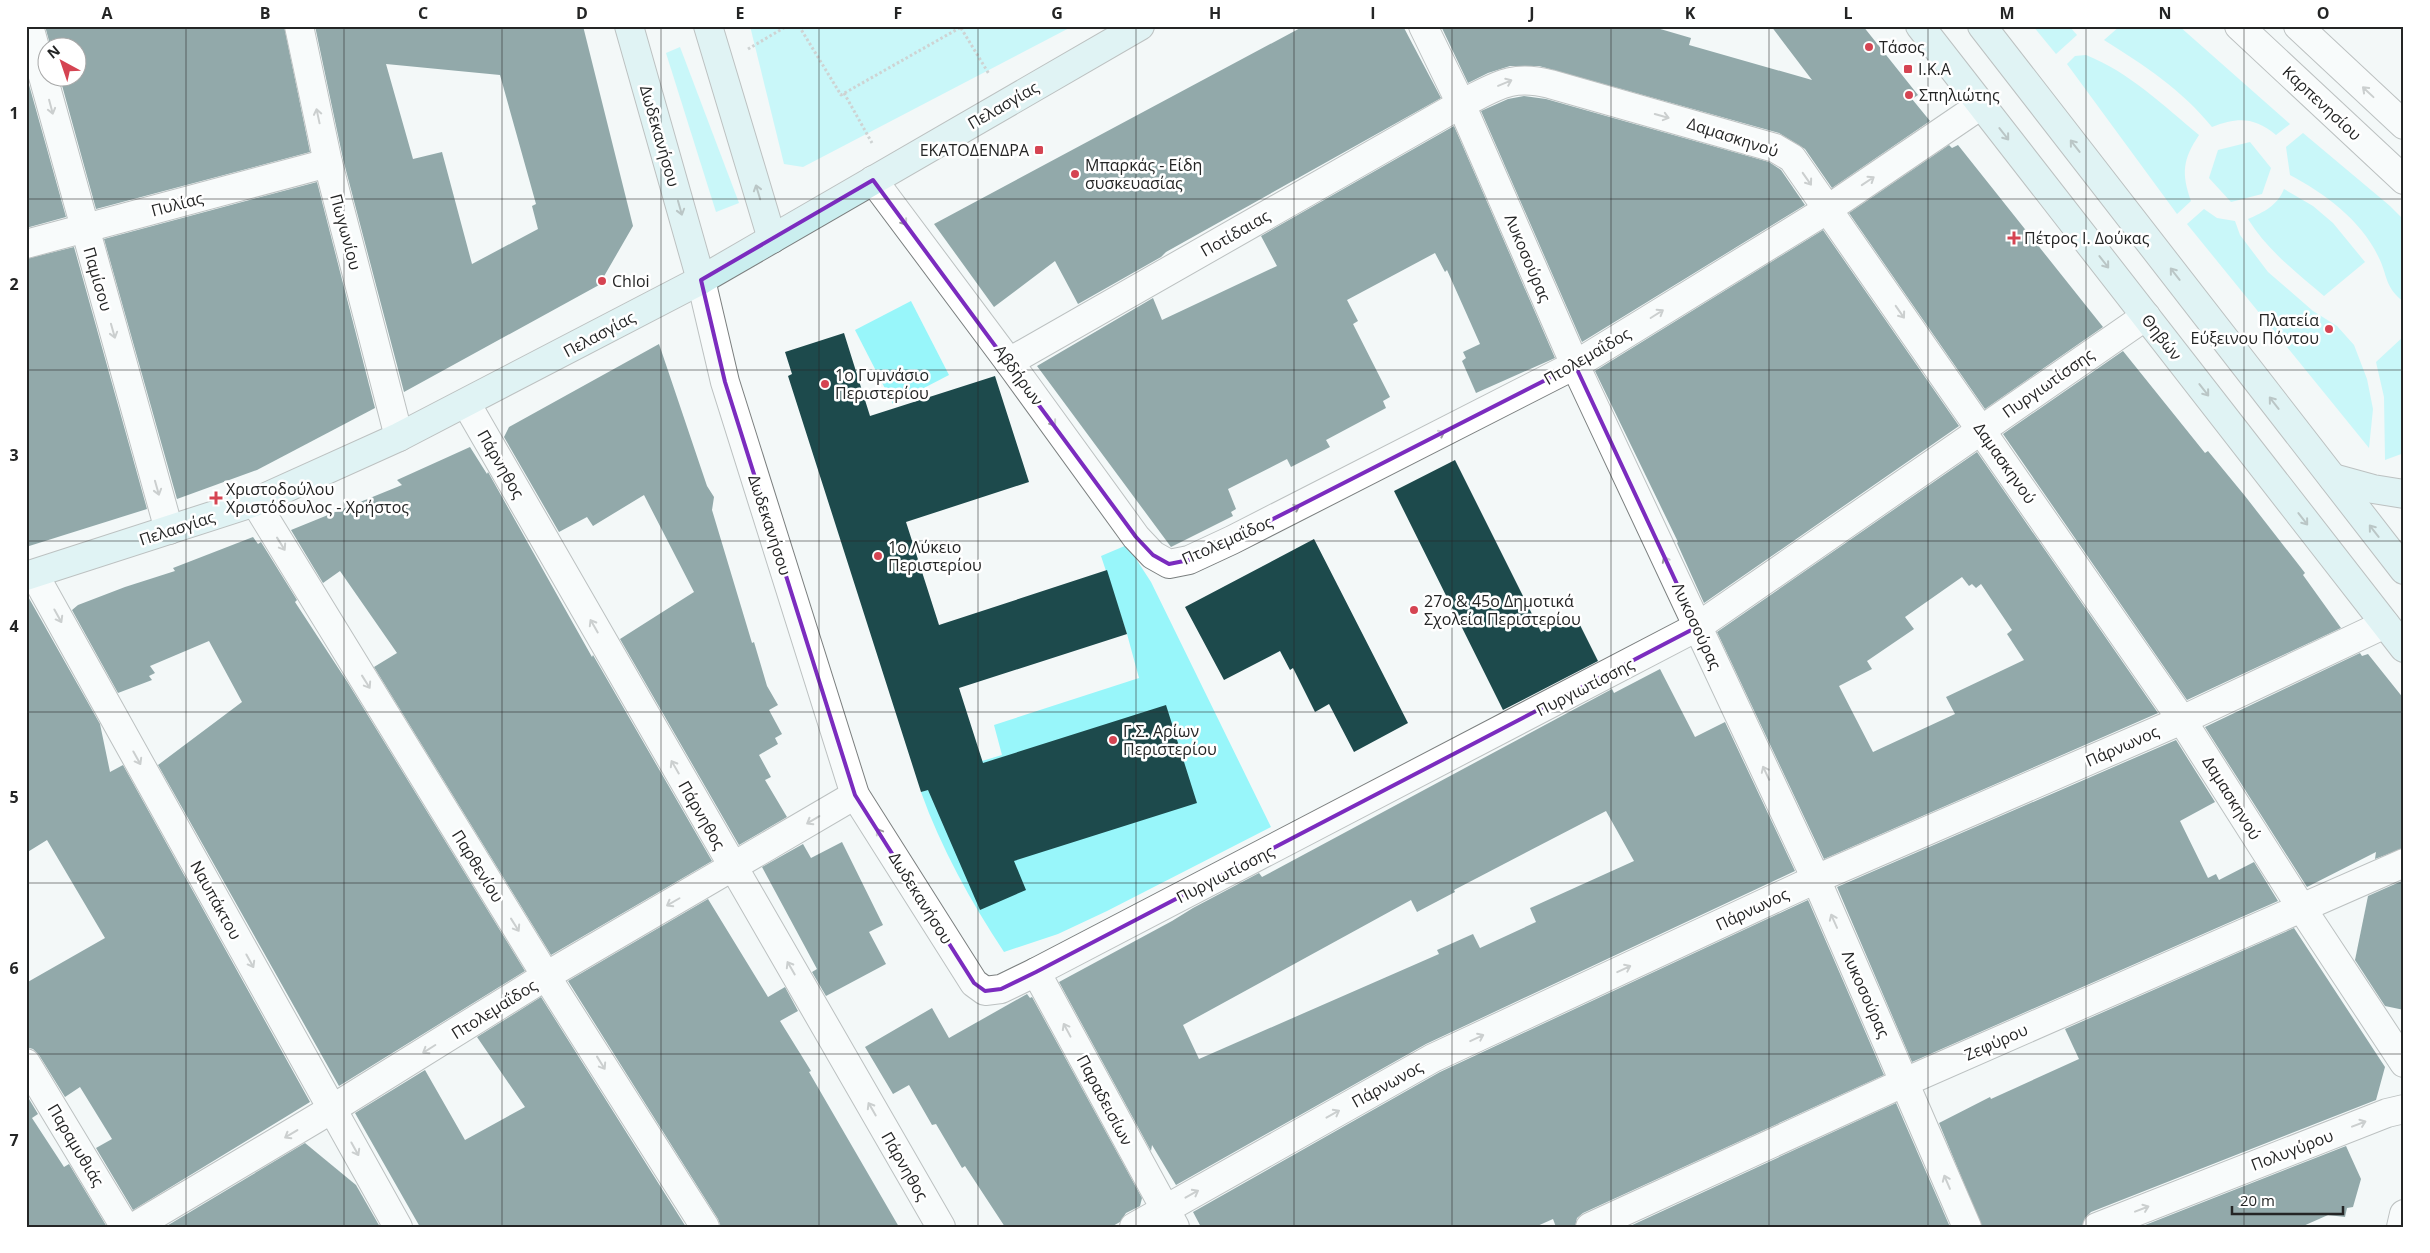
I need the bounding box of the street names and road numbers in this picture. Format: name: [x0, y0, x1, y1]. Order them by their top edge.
street label: Καρπενησίου: [2278, 61, 2366, 145]
street label: Πελασγίας: [964, 76, 1043, 134]
street label: Δωδεκανήσου: [635, 83, 685, 189]
street label: Δαμασκηνού: [1685, 112, 1781, 162]
street label: Πυλίας: [149, 186, 206, 221]
street label: Πωγωνίου: [325, 191, 367, 273]
street label: Ποτίδαιας: [1196, 204, 1274, 262]
street label: Λυκοσούρας: [1500, 211, 1557, 306]
street label: Παμίσου: [78, 244, 118, 314]
street label: Πελασγίας: [559, 306, 639, 362]
street label: Θηβών: [2137, 309, 2187, 365]
street label: Πτολεμαΐδος: [1539, 322, 1635, 390]
street label: Αβδήρων: [989, 340, 1049, 410]
street label: Πυργιωτίσσης: [1998, 343, 2098, 423]
street label: Δαμασκηνού: [1969, 418, 2041, 508]
street label: Πάρνηθος: [472, 425, 530, 503]
street label: Δωδεκανήσου: [743, 472, 797, 578]
street label: Πελασγίας: [136, 505, 218, 551]
street label: Πτολεμαΐδος: [1178, 510, 1276, 570]
street label: Λυκοσούρας: [1667, 579, 1727, 673]
street label: Πυργιωτίσσης: [1532, 653, 1638, 721]
street label: Πάρνωνος: [2082, 720, 2162, 772]
street label: Δαμασκηνού: [2198, 752, 2266, 844]
street label: Πάρνηθος: [673, 776, 731, 854]
street label: Παρθενίου: [447, 826, 509, 906]
street label: Πυργιωτίσσης: [1172, 840, 1278, 908]
street label: Δωδεκανήσου: [884, 848, 958, 948]
street label: Ναυπάκτου: [185, 857, 247, 943]
street label: Πάρνωνος: [1712, 882, 1792, 935]
street label: Λυκοσούρας: [1837, 947, 1895, 1042]
street label: Πτολεμαΐδος: [447, 974, 541, 1044]
street label: Ζεφύρου: [1961, 1018, 2031, 1066]
street label: Παραδεισίων: [1072, 1051, 1138, 1149]
street label: Πάρνωνος: [1348, 1055, 1427, 1113]
street label: Παραμυθιάς: [43, 1100, 109, 1191]
street label: Πολυγύρου: [2248, 1124, 2336, 1176]
street label: Πάρνηθος: [876, 1127, 934, 1205]

